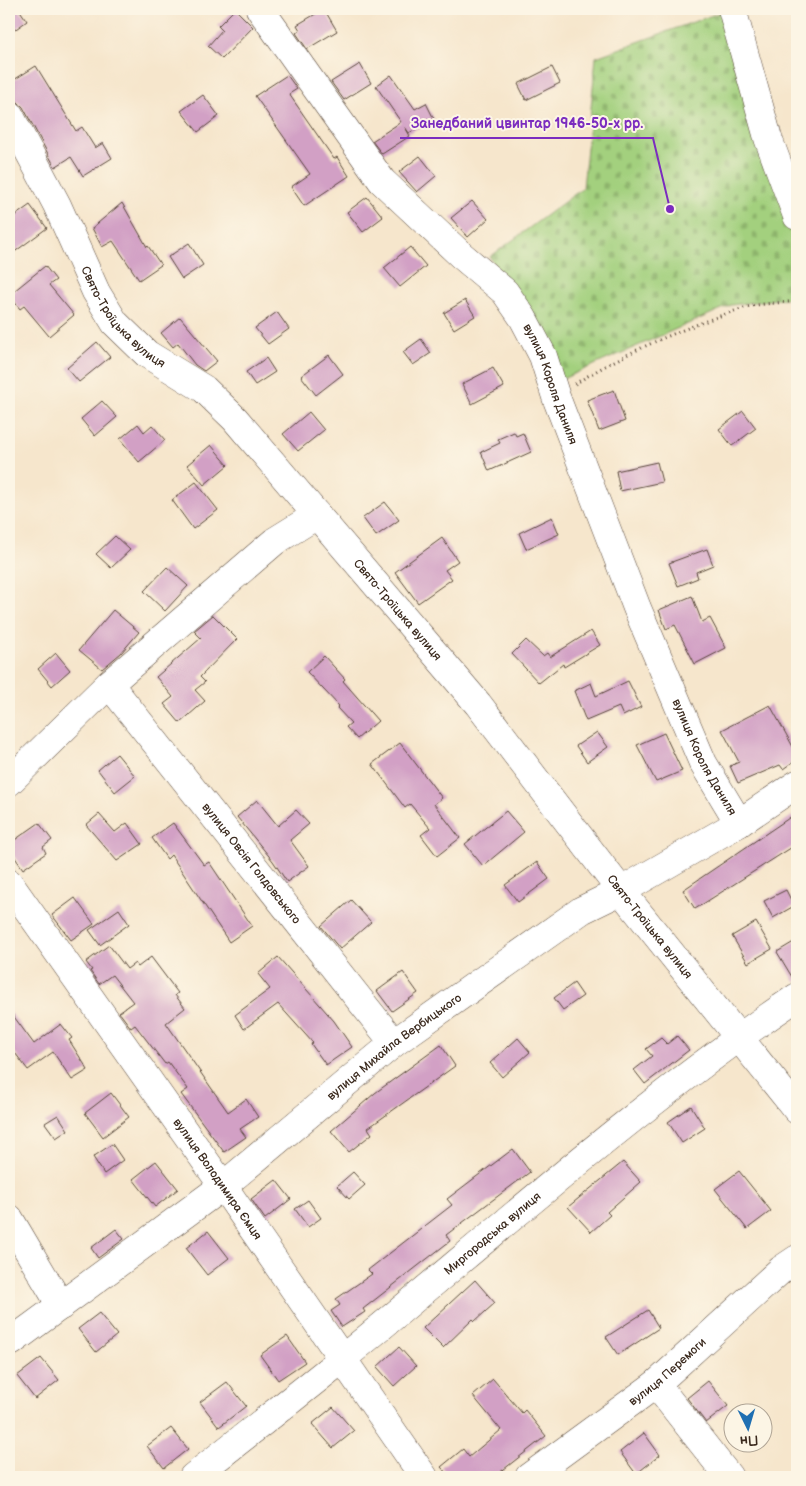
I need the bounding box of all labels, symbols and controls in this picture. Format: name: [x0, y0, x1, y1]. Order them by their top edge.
callout: Занедбаний цвинтар 1946-50-х рр.: [400, 109, 653, 138]
text: Занедбаний цвинтар 1946-50-х рр.: [411, 115, 643, 132]
street label: Свято-Троїцька вулиця: [77, 264, 168, 372]
street label: вулиця Короля Даниля: [519, 321, 581, 447]
street label: Свято-Троїцька вулиця: [350, 556, 445, 664]
street label: вулиця Короля Даниля: [669, 697, 740, 819]
street label: вулиця Овсія Голдовського: [198, 800, 304, 927]
street label: Свято-Троїцька вулиця: [603, 872, 696, 982]
street label: вулиця Михайла Вербицького: [324, 991, 465, 1104]
street label: вулиця Володимира Ємця: [170, 1116, 265, 1243]
street label: Миргородська вулиця: [441, 1189, 544, 1279]
street label: вулиця Перемоги: [626, 1335, 710, 1409]
north arrow: [724, 1404, 774, 1454]
text: Пн: [739, 1431, 759, 1450]

